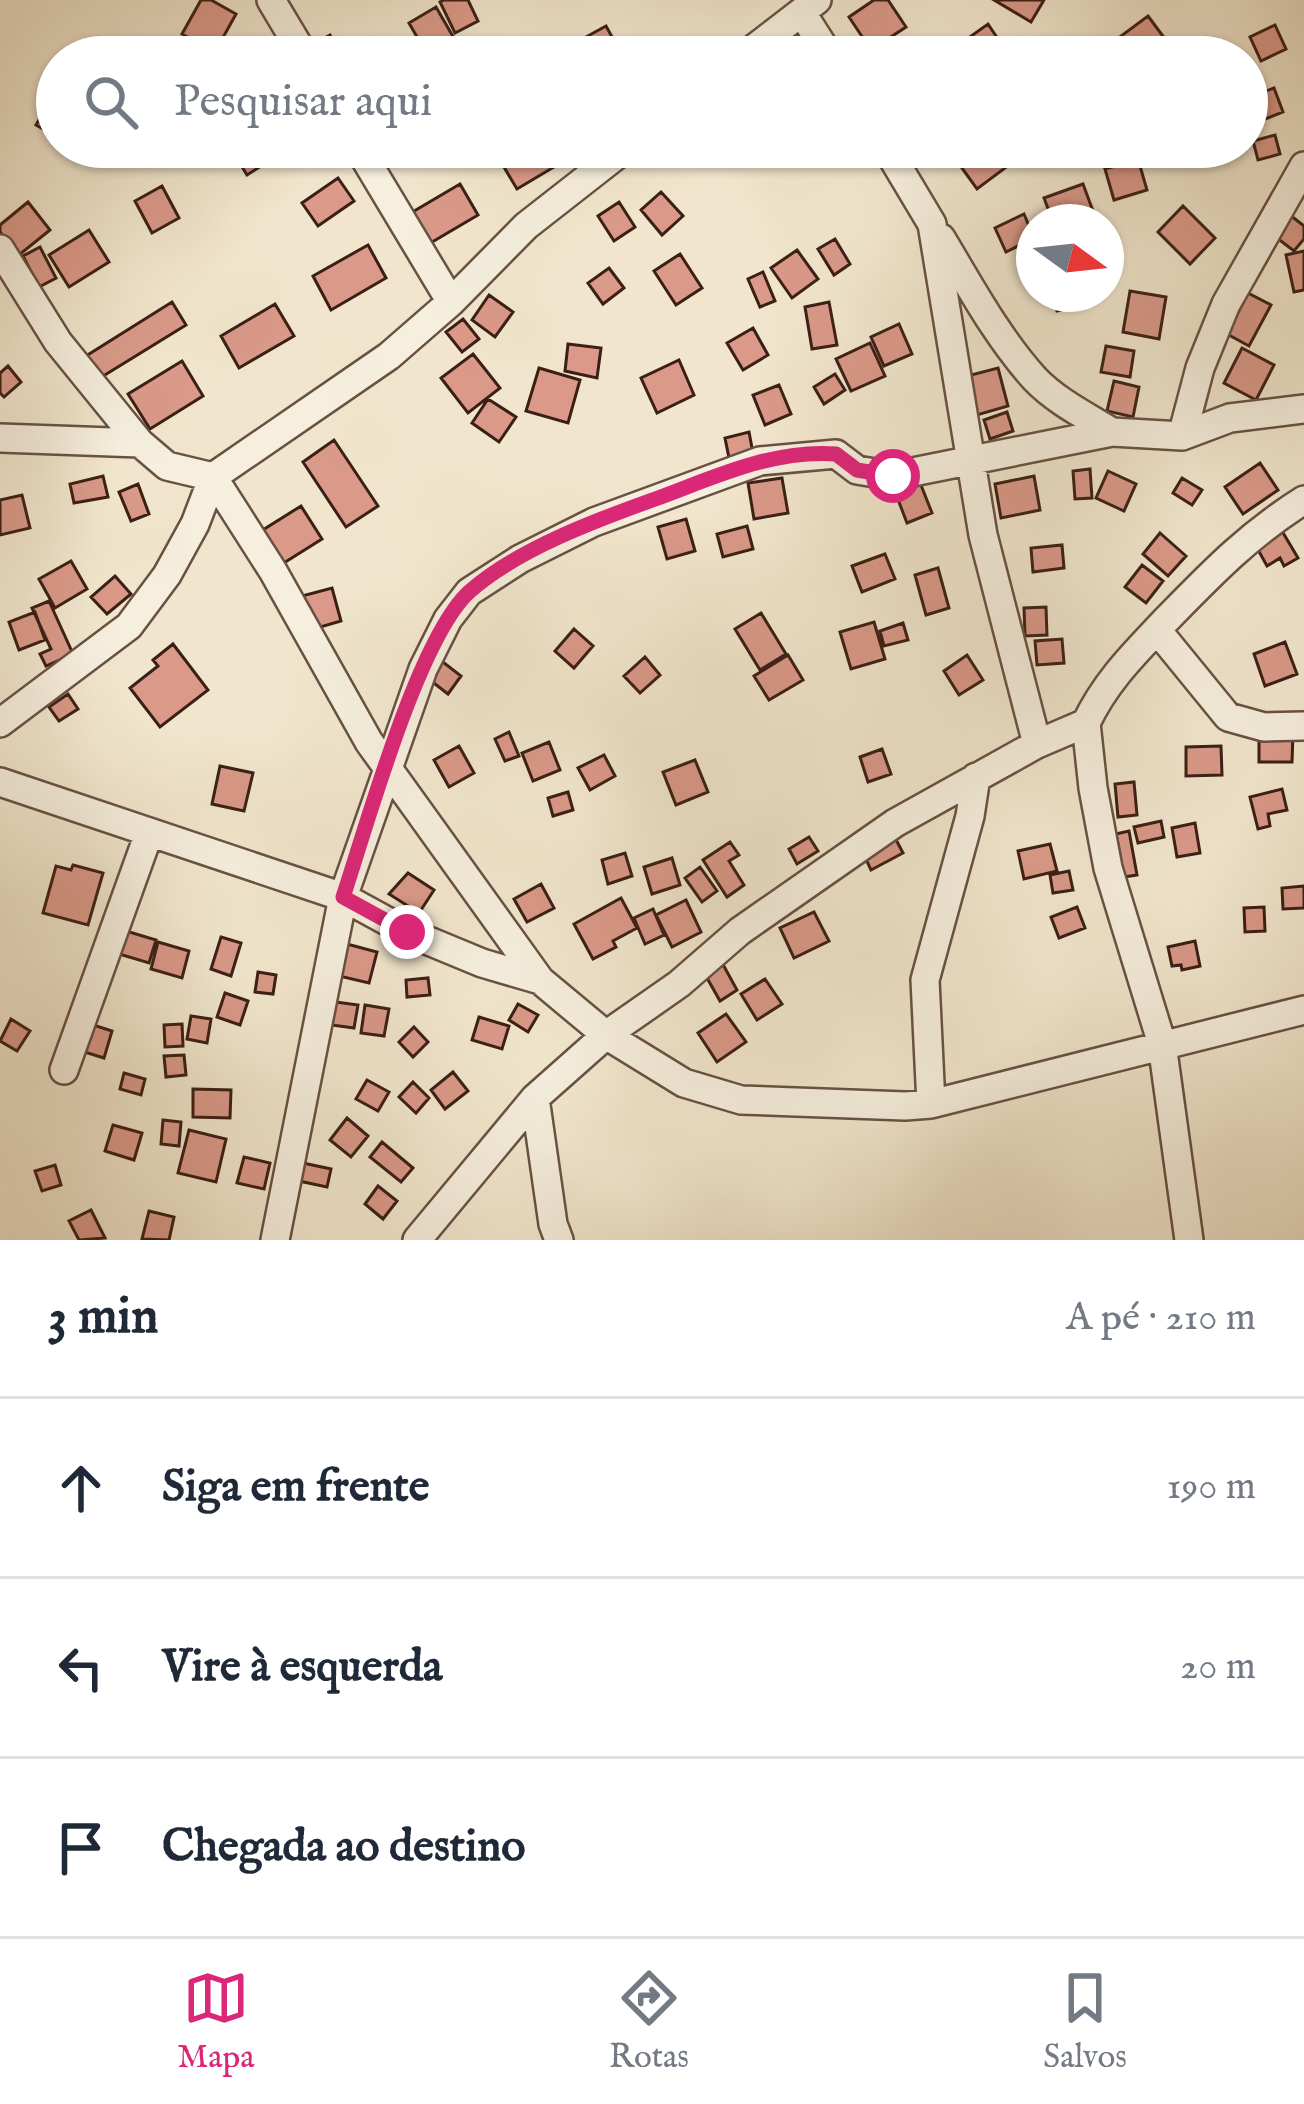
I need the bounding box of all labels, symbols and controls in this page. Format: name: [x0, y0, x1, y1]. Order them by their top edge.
search box: [36, 36, 1268, 168]
icon: search: [78, 69, 144, 135]
text: Pesquisar aqui: [174, 74, 432, 131]
north arrow: [1016, 204, 1124, 312]
route start: [866, 449, 920, 503]
route end: [380, 905, 434, 959]
text: 3 min: [48, 1286, 158, 1351]
text: A pé · 210 m: [1066, 1294, 1256, 1343]
icon: ahead: [48, 1455, 114, 1521]
text: Siga em frente: [162, 1459, 429, 1516]
text: 190 m: [1167, 1463, 1256, 1512]
icon: left: [48, 1635, 114, 1701]
text: Vire à esquerda: [162, 1639, 442, 1696]
text: 20 m: [1180, 1643, 1256, 1692]
icon: arrive: [48, 1815, 114, 1881]
text: Chegada ao destino: [162, 1819, 525, 1876]
tab: Mapa: [177, 1965, 255, 2079]
tab: Rotas: [609, 1965, 689, 2079]
tab: Salvos: [1043, 1965, 1127, 2079]

